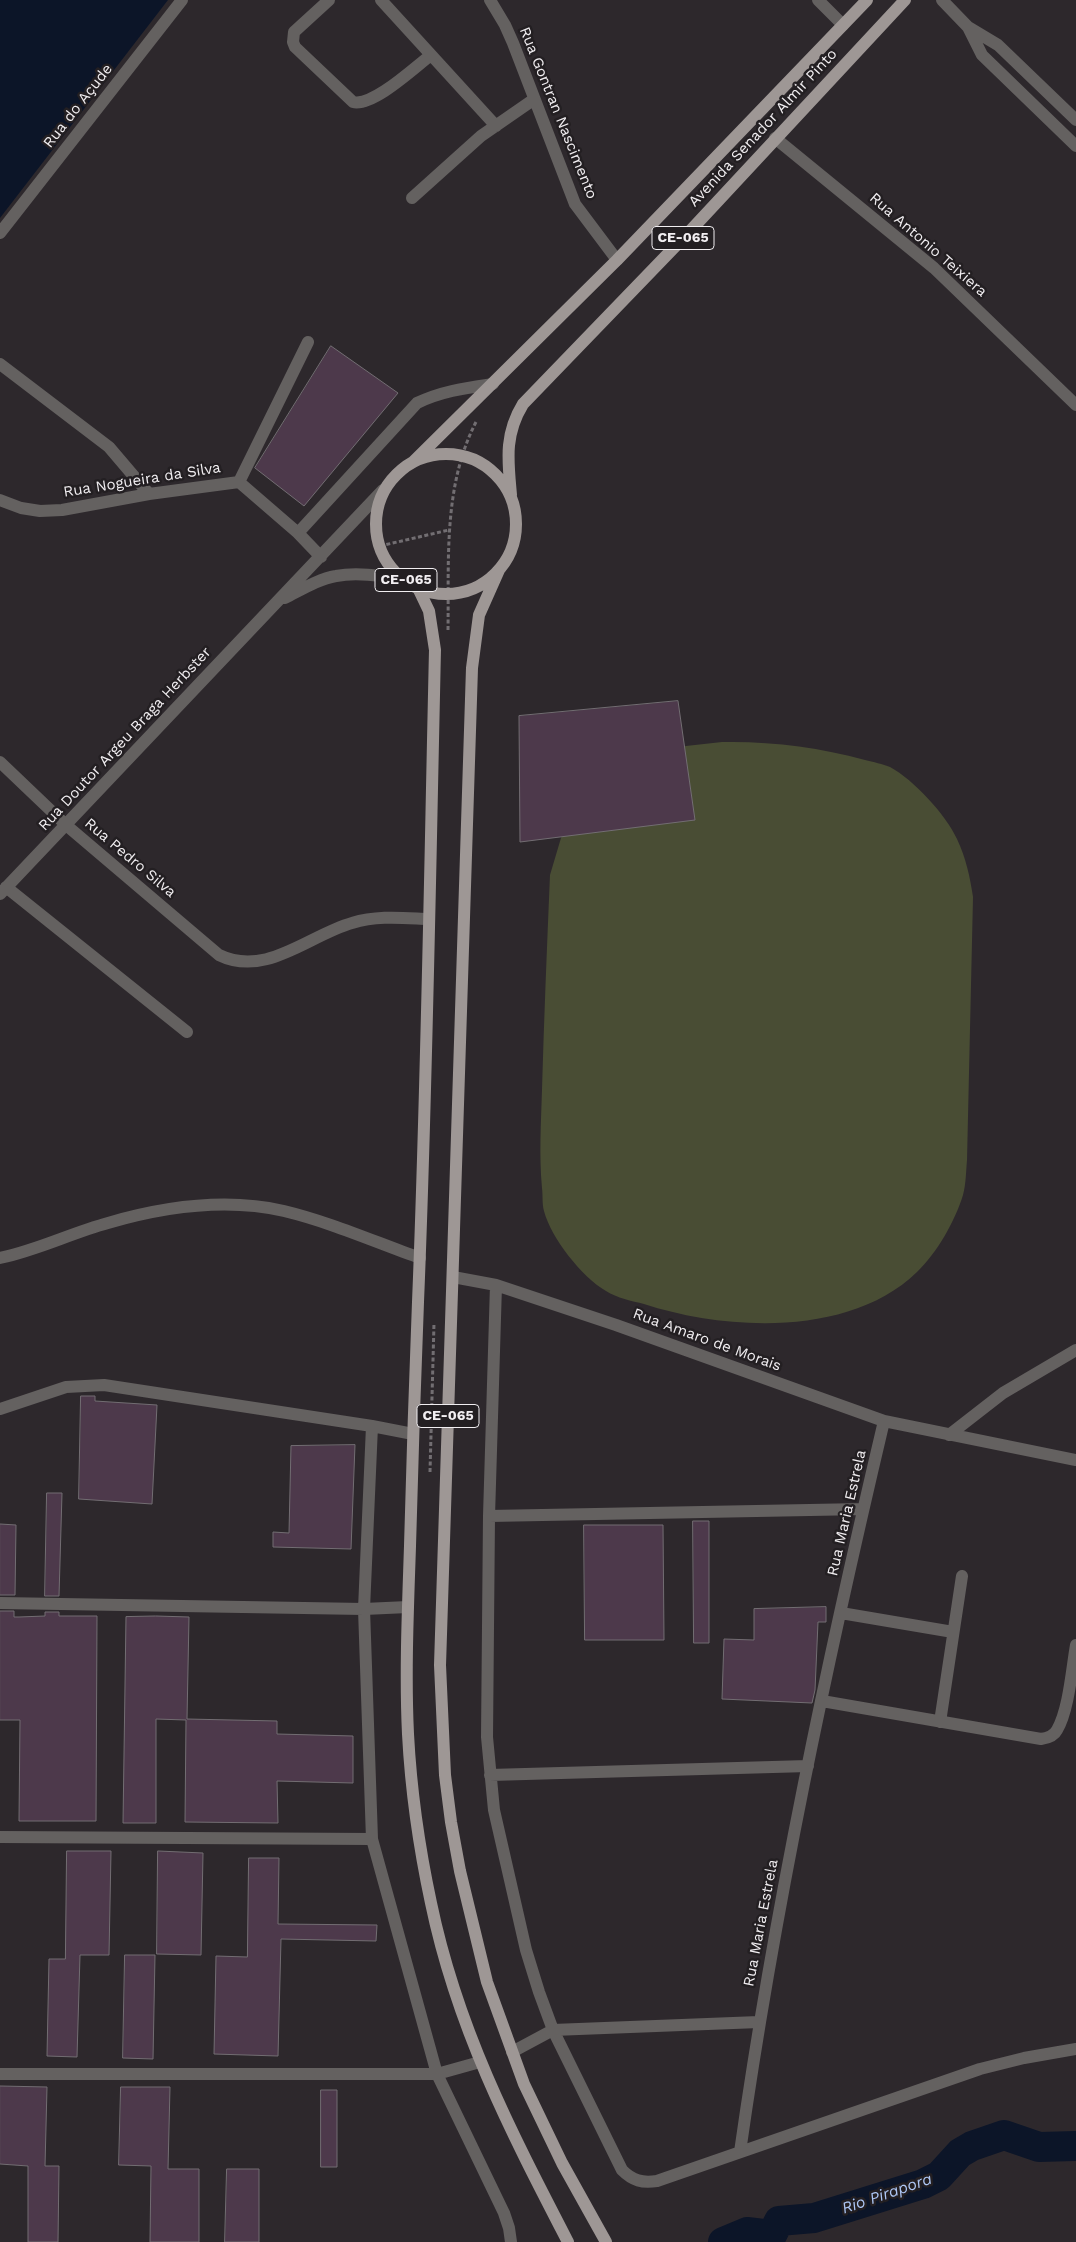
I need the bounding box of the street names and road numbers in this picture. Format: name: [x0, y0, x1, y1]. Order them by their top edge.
street label: Rua Gontran Nascimento: [515, 24, 601, 202]
street label: Avenida Senador Almir Pinto: [685, 45, 841, 211]
street label: Rua do Açude: [40, 60, 116, 152]
street label: Rua Antonio Teixiera: [866, 189, 990, 301]
road number: CE-065: [652, 227, 714, 250]
street label: Rua Nogueira da Silva: [62, 459, 222, 501]
road number: CE-065: [375, 568, 437, 592]
street label: Rua Doutor Argeu Braga Herbster: [35, 643, 215, 835]
street label: Rua Pedro Silva: [81, 815, 179, 901]
street label: Rua Amaro de Morais: [630, 1305, 784, 1375]
road number: CE-065: [417, 1404, 479, 1428]
street label: Rua Maria Estrela: [824, 1448, 870, 1578]
street label: Rua Maria Estrela: [740, 1858, 782, 1988]

